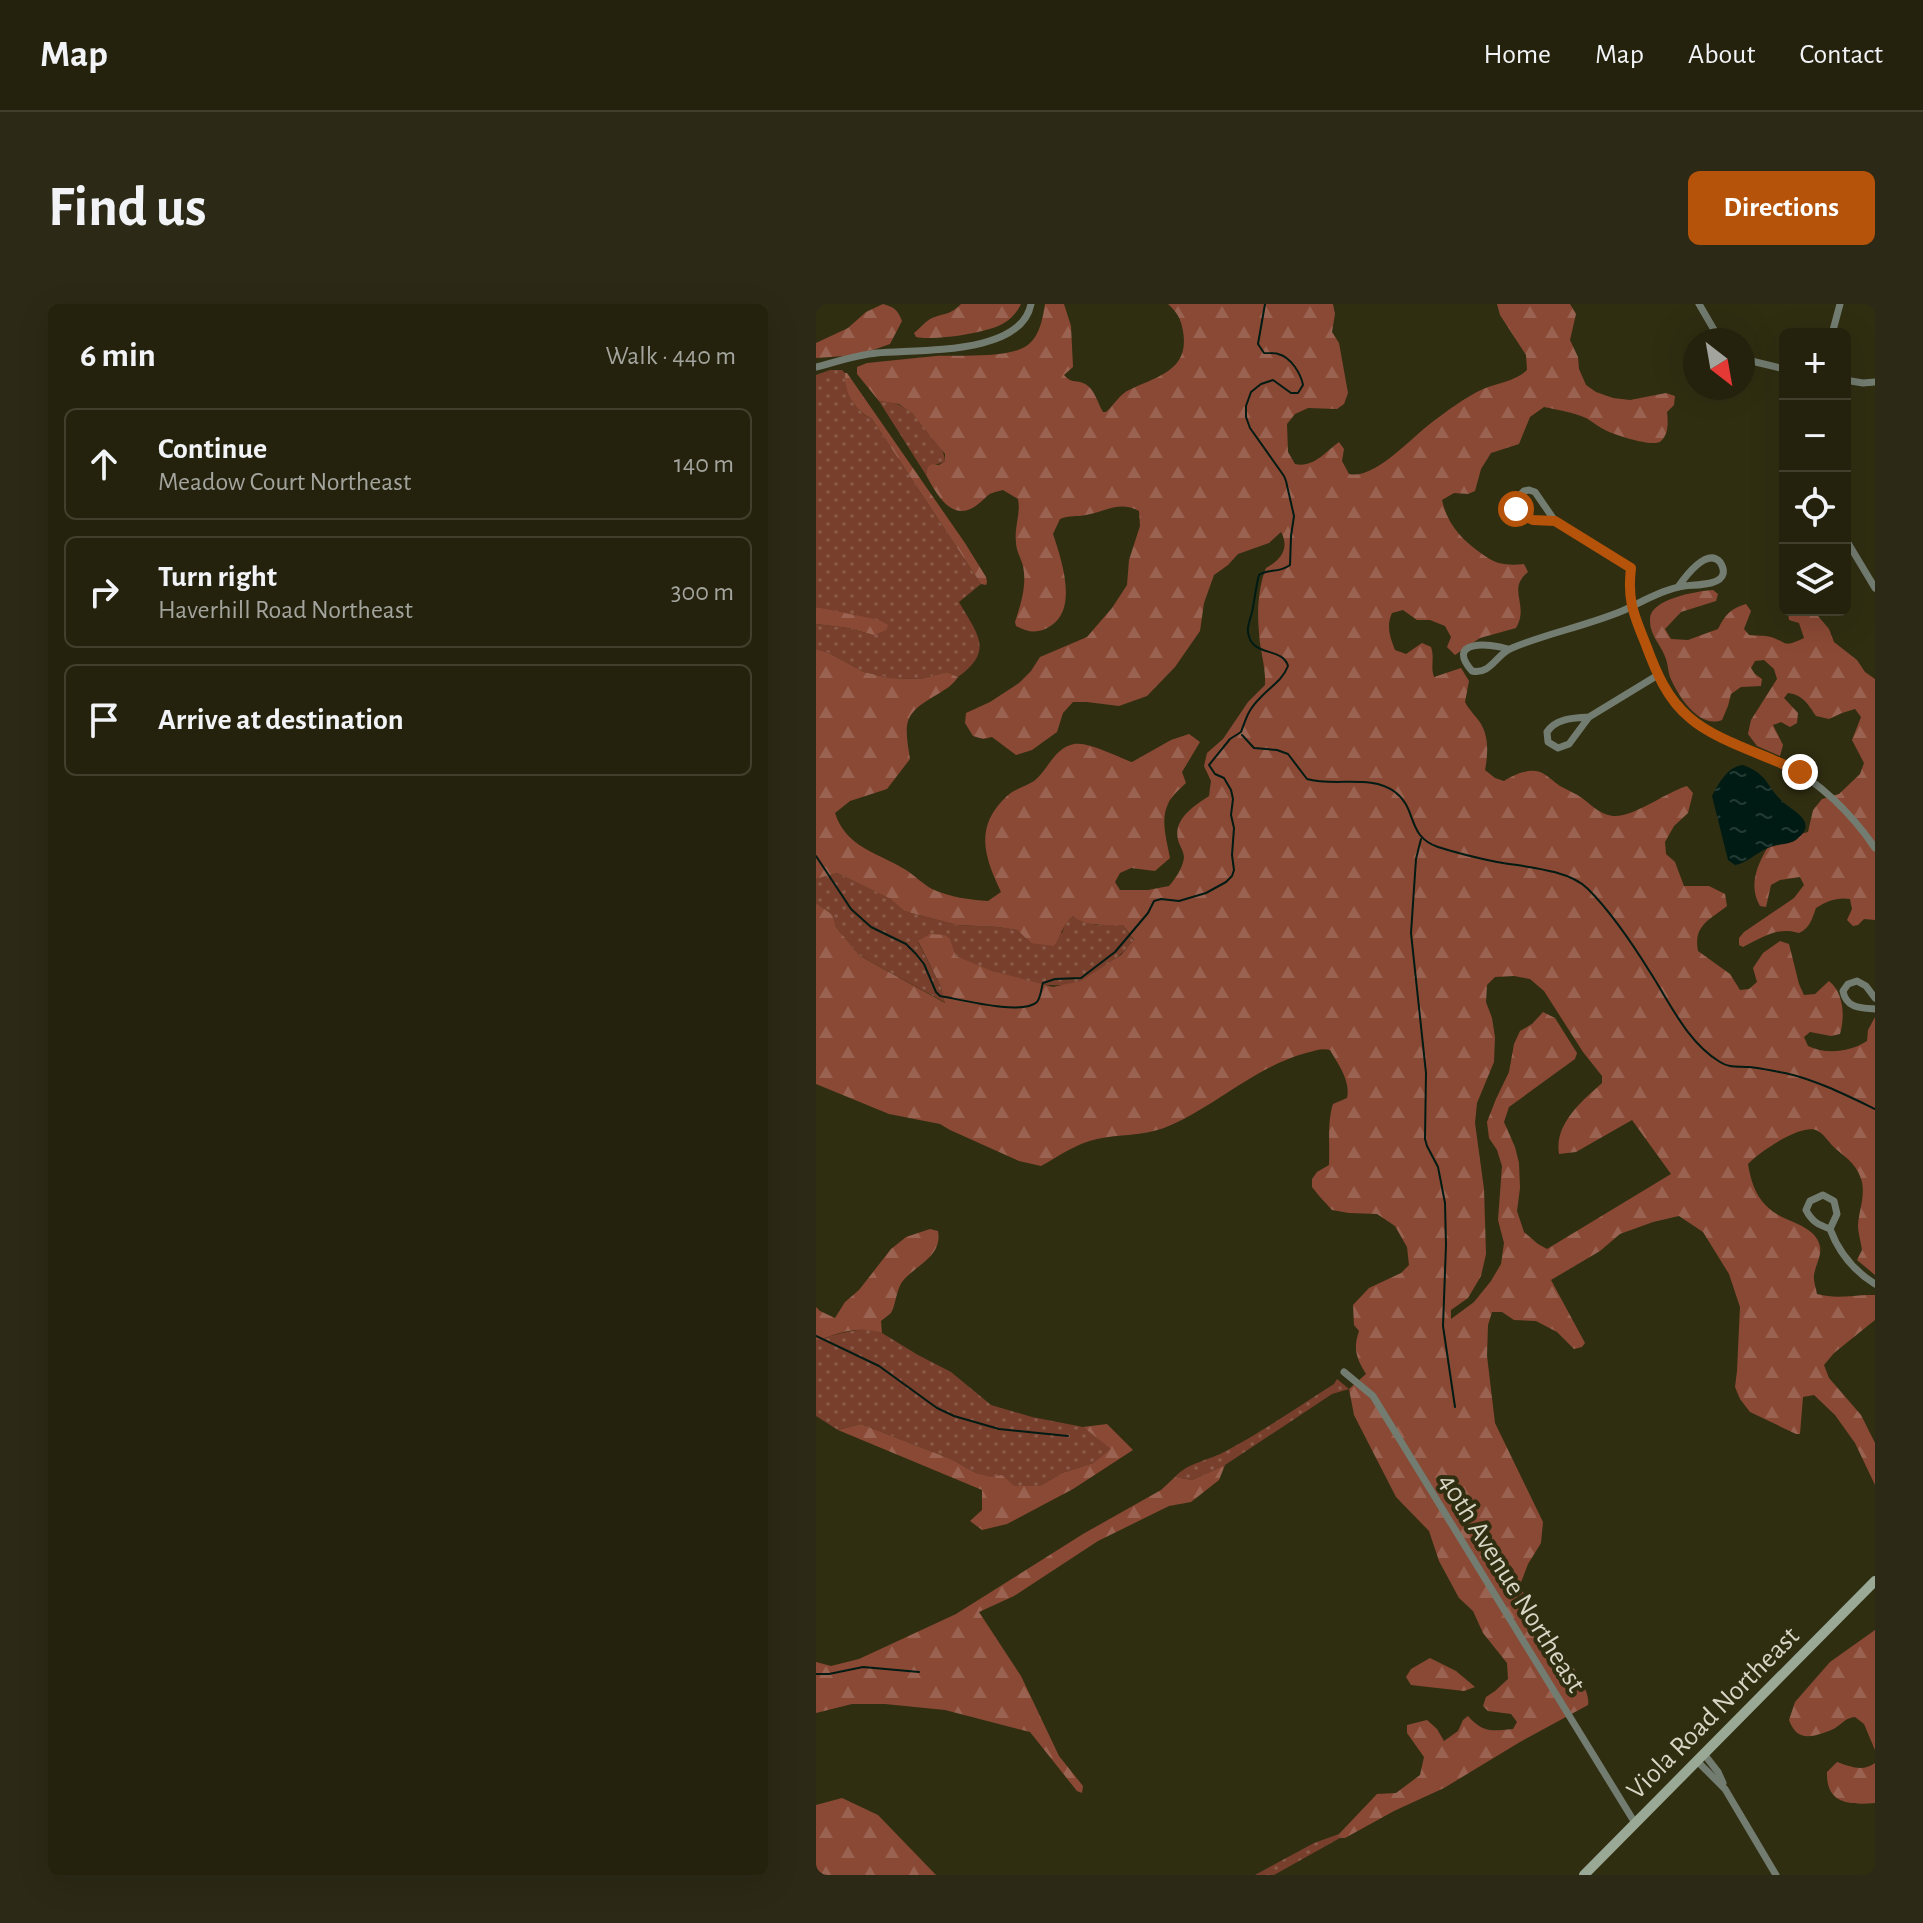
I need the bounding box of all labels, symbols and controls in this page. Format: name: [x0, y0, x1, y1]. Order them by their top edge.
text: Map: [40, 36, 108, 74]
text: Home: [1484, 41, 1551, 69]
text: Map: [1595, 41, 1644, 69]
text: About: [1688, 41, 1756, 69]
text: Contact: [1800, 41, 1883, 69]
button: Directions: [1688, 171, 1875, 245]
text: Find us: [48, 180, 206, 236]
north arrow: [1683, 328, 1755, 400]
map controls: [1779, 328, 1851, 616]
button: +: [1779, 328, 1851, 400]
text: 6 min: [80, 339, 156, 373]
text: Walk · 440 m: [606, 343, 736, 369]
button: −: [1779, 400, 1851, 472]
text: Continue: [158, 434, 267, 464]
icon: ahead: [82, 442, 126, 486]
text: 140 m: [674, 451, 734, 477]
text: Meadow Court Northeast: [158, 469, 411, 495]
button: locate: [1779, 472, 1851, 544]
route start: [1498, 491, 1534, 527]
button: layers: [1779, 544, 1851, 616]
text: Turn right: [158, 562, 277, 592]
icon: right: [82, 570, 126, 614]
text: 300 m: [671, 579, 734, 605]
text: Haverhill Road Northeast: [158, 597, 413, 623]
icon: arrive: [82, 698, 126, 742]
text: Arrive at destination: [158, 705, 404, 735]
route end: [1782, 754, 1818, 790]
street label: 40th Avenue Northeast: [1433, 1469, 1590, 1698]
street label: Viola Road Northeast: [1622, 1622, 1805, 1805]

